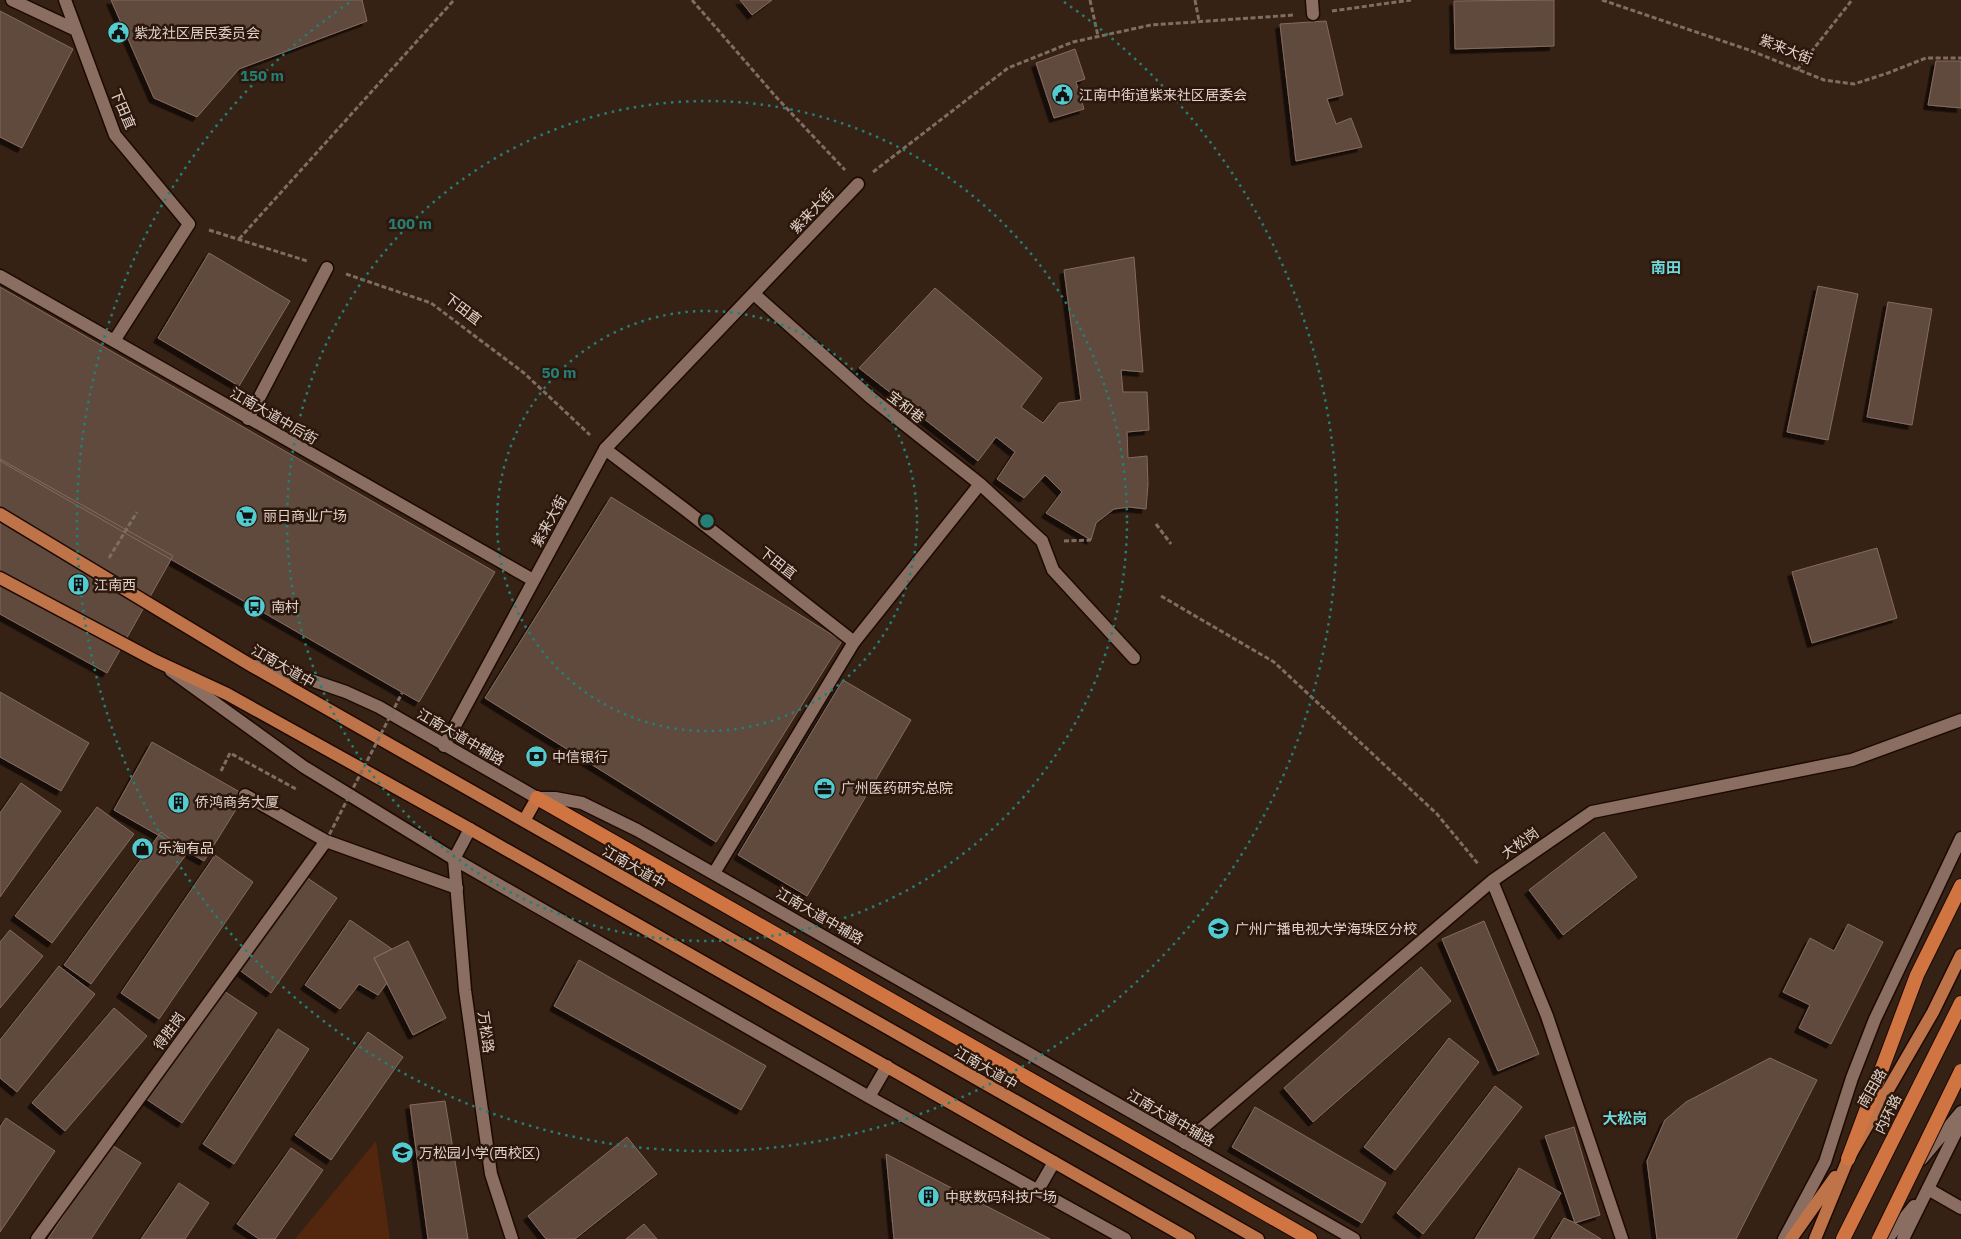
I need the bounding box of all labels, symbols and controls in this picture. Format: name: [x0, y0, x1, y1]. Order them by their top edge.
public building icon: 紫龙社区居民委员会: [106, 21, 130, 45]
place label: 紫龙社区居民委员会: [134, 24, 260, 42]
street label: 紫来大街: [1757, 30, 1815, 68]
text: 150 m: [240, 66, 284, 85]
public building icon: 江南中街道紫来社区居委会: [1051, 83, 1075, 107]
street label: 下田直: [107, 86, 139, 132]
place label: 江南中街道紫来社区居委会: [1079, 86, 1247, 104]
street label: 紫来大街: [786, 185, 838, 237]
text: 100 m: [388, 214, 432, 233]
district label: 南田: [1651, 258, 1681, 277]
street label: 下田直: [441, 289, 485, 329]
text: 50 m: [542, 363, 576, 382]
street label: 江南大道中后街: [227, 384, 321, 448]
street label: 宝和巷: [884, 387, 928, 427]
street label: 紫来大街: [528, 492, 570, 550]
supermarket icon: 丽日商业广场: [235, 504, 259, 528]
place label: 丽日商业广场: [263, 507, 347, 525]
centre of rings: [698, 512, 716, 530]
street label: 下田直: [756, 543, 800, 583]
building icon: 江南西: [66, 573, 90, 597]
place label: 江南西: [94, 576, 136, 594]
bus stop icon: 南村: [243, 595, 267, 619]
place label: 南村: [271, 598, 299, 616]
street label: 江南大道中: [248, 641, 318, 691]
street label: 江南大道中辅路: [414, 705, 508, 769]
bank icon: 中信银行: [524, 745, 548, 769]
place label: 中信银行: [552, 748, 608, 766]
office icon: 广州医药研究总院: [813, 776, 837, 800]
place label: 广州医药研究总院: [841, 779, 953, 797]
building icon: 侨鸿商务大厦: [167, 790, 191, 814]
place label: 侨鸿商务大厦: [195, 793, 279, 811]
street label: 大松岗: [1498, 824, 1542, 862]
shop icon: 乐淘有品: [130, 836, 154, 860]
place label: 乐淘有品: [158, 839, 214, 857]
street label: 江南大道中: [599, 842, 669, 892]
street label: 江南大道中辅路: [773, 884, 867, 948]
school or university icon: 广州广播电视大学海珠区分校: [1207, 917, 1231, 941]
place label: 广州广播电视大学海珠区分校: [1235, 920, 1417, 938]
street label: 得胜岗: [149, 1009, 189, 1053]
street label: 万松路: [474, 1010, 498, 1054]
street label: 江南大道中: [951, 1043, 1021, 1093]
street label: 南田路: [1854, 1065, 1890, 1111]
street label: 江南大道中辅路: [1124, 1086, 1218, 1150]
street label: 内环路: [1871, 1091, 1905, 1137]
district label: 大松岗: [1602, 1109, 1648, 1128]
school or university icon: 万松园小学(西校区): [391, 1141, 415, 1165]
place label: 万松园小学(西校区): [419, 1144, 540, 1162]
building icon: 中联数码科技广场: [917, 1185, 941, 1209]
place label: 中联数码科技广场: [945, 1188, 1057, 1206]

